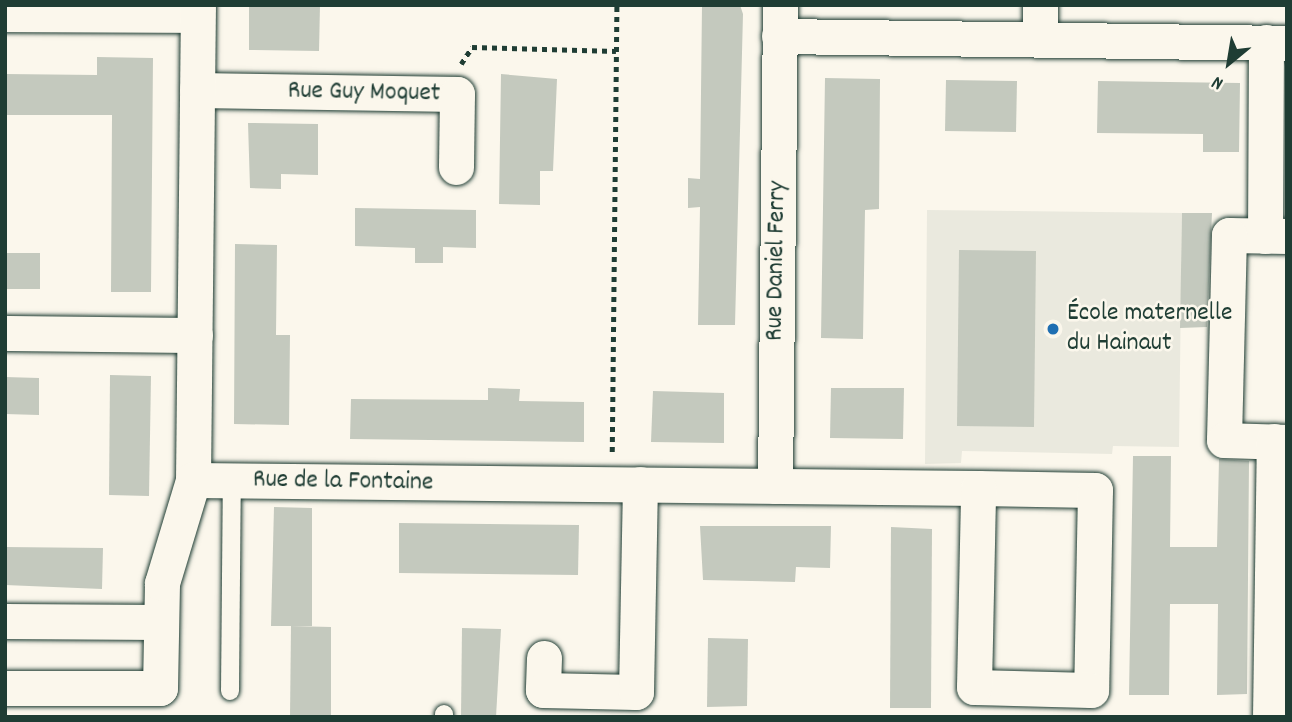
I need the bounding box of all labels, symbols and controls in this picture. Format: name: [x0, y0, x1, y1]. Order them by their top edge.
north arrow: [1194, 28, 1264, 98]
text: N: [1207, 68, 1229, 96]
street label: Rue Guy Moquet: [287, 76, 441, 110]
street label: Rue Daniel Ferry: [760, 181, 794, 341]
place label: École maternelle du Hainaut: [1067, 298, 1232, 360]
marker: École maternelle du Hainaut: [1045, 321, 1061, 337]
street label: Rue de la Fontaine: [253, 465, 433, 499]

